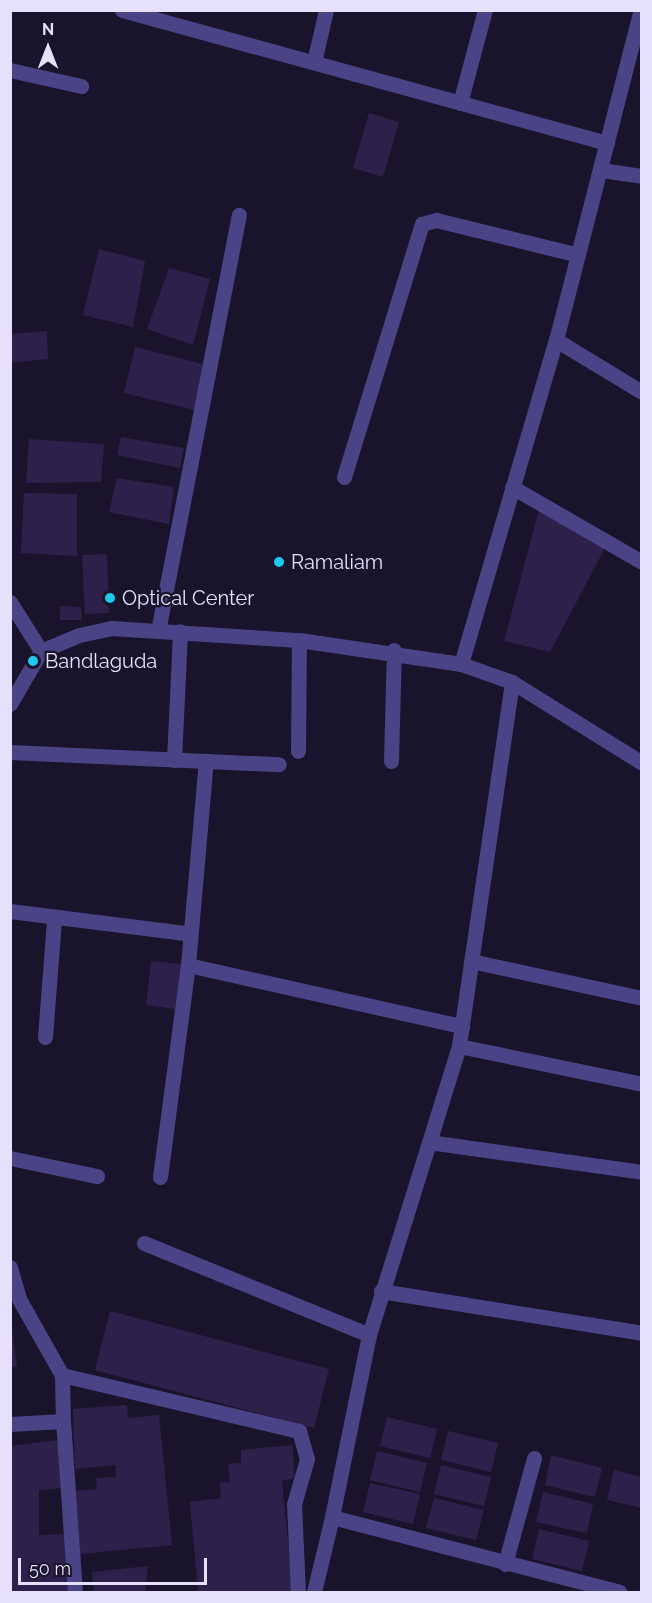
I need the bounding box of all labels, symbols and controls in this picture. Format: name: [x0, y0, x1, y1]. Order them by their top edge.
north arrow: [18, 18, 78, 78]
text: N: [42, 20, 54, 39]
place label: Ramaliam: [291, 550, 383, 574]
marker: Ramaliam: [272, 555, 286, 569]
place label: Optical Center: [122, 586, 255, 610]
marker: Optical Center: [103, 591, 117, 605]
place label: Bandlaguda: [45, 649, 157, 673]
marker: Bandlaguda: [26, 654, 40, 668]
scale bar: [21, 1546, 210, 1584]
text: 50 m: [29, 1558, 71, 1579]

